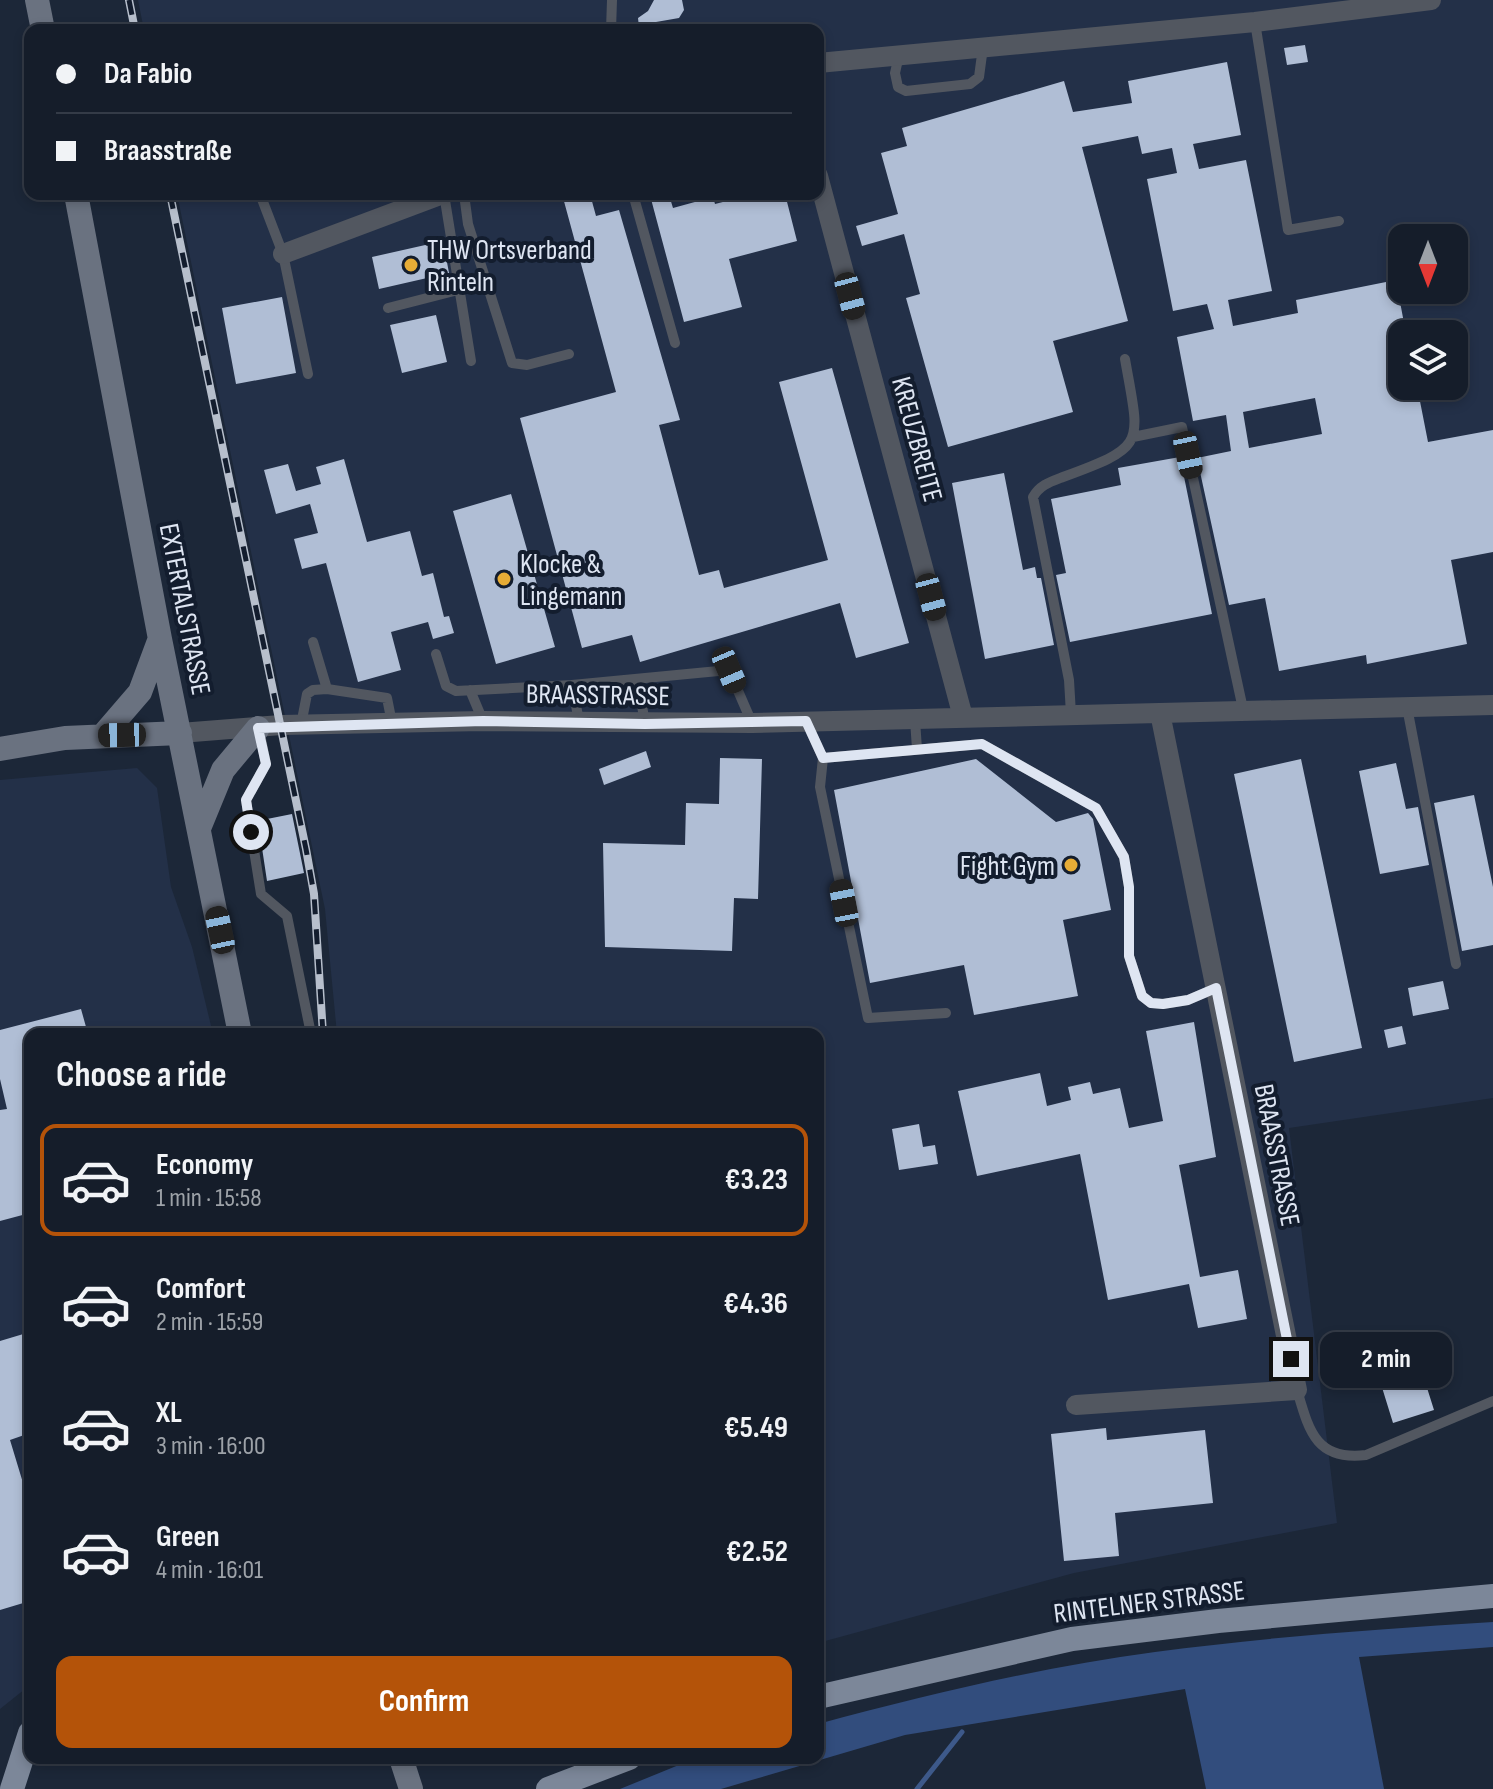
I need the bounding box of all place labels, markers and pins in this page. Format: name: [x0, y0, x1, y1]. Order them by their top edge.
place label: THW Ortsverband Rinteln: [427, 234, 592, 299]
marker: THW Ortsverband Rinteln: [402, 256, 420, 274]
place label: Klocke & Lingemann: [520, 548, 623, 613]
marker: Klocke & Lingemann: [495, 570, 513, 588]
place label: Fight Gym: [960, 850, 1055, 883]
marker: Fight Gym: [1062, 856, 1080, 874]

